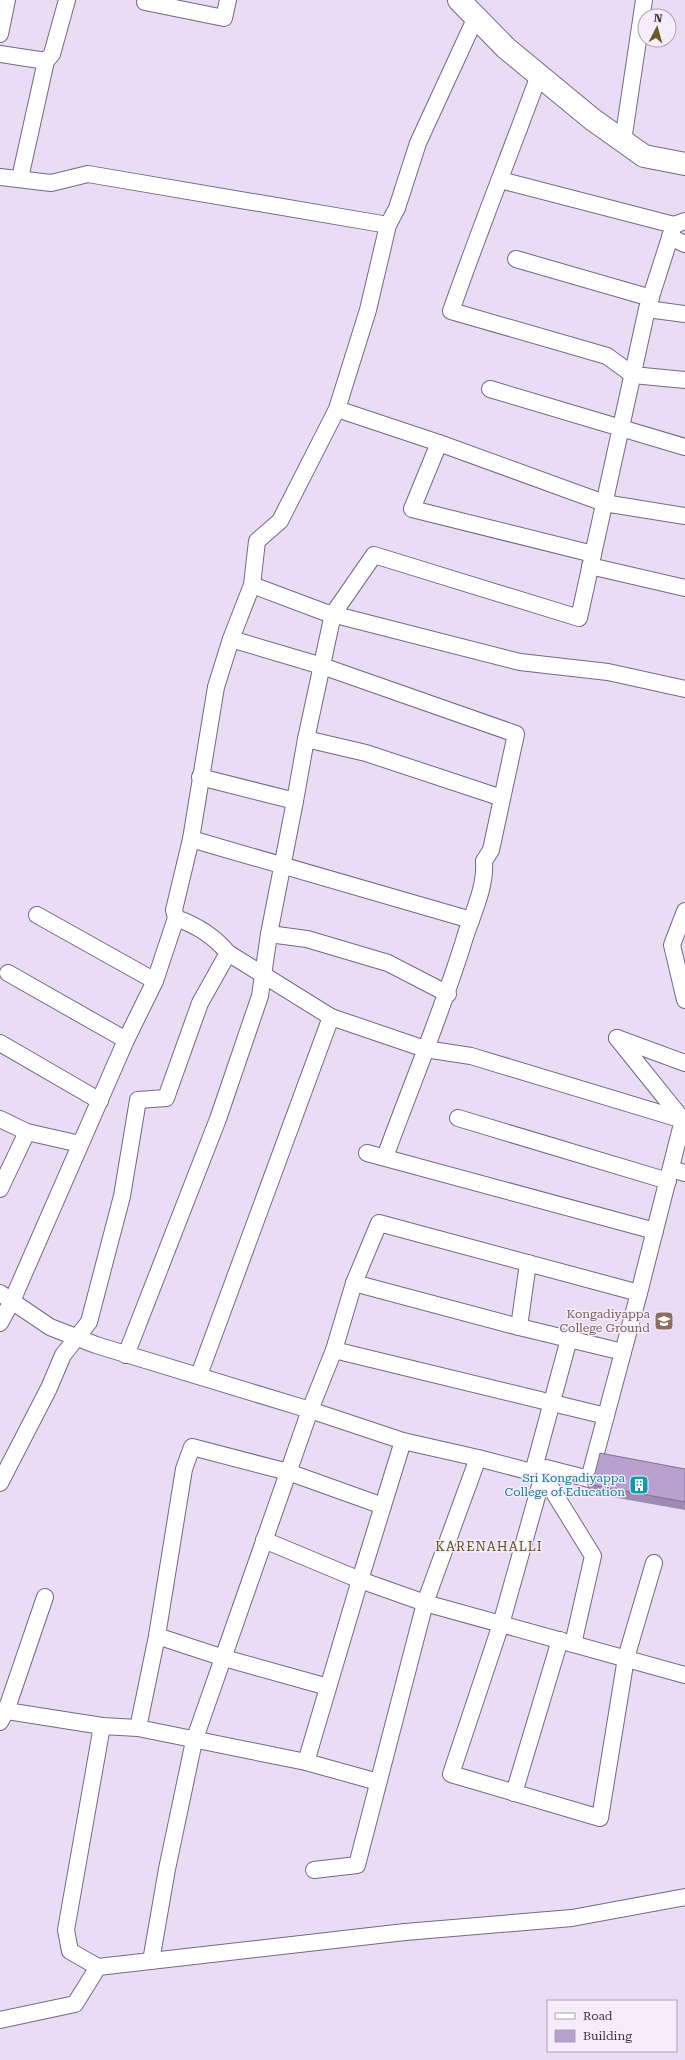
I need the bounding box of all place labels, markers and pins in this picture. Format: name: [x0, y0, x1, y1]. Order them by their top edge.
place label: Kongadiyappa College Ground: [559, 1307, 650, 1335]
school or university icon: Kongadiyappa College Ground: [653, 1310, 675, 1332]
place label: Sri Kongadiyappa College of Education: [505, 1471, 625, 1499]
building icon: Sri Kongadiyappa College of Education: [628, 1474, 650, 1496]

